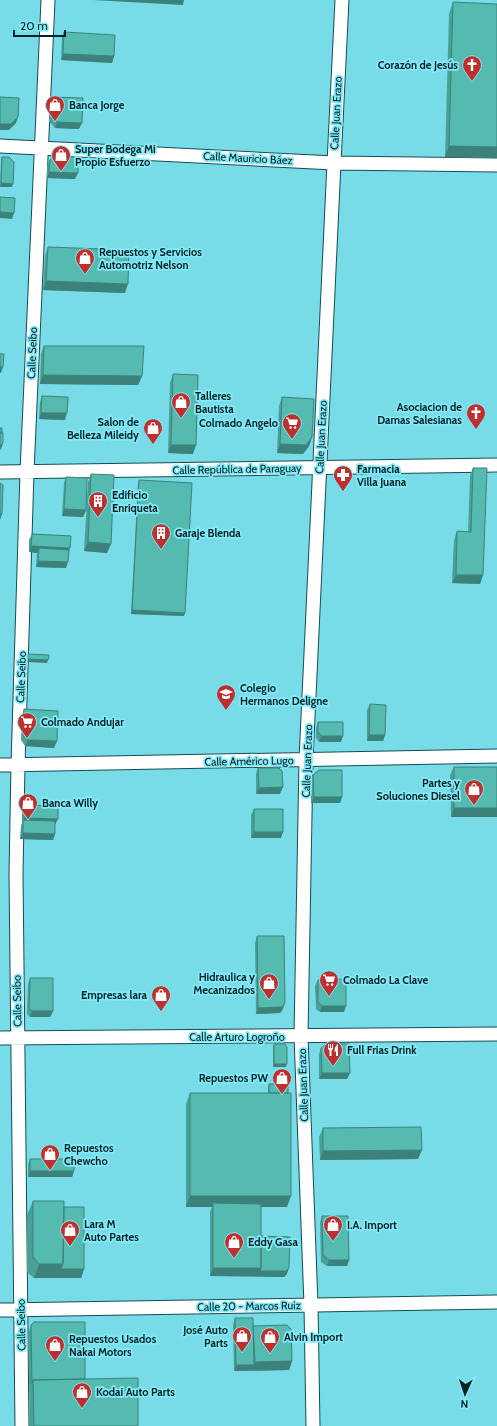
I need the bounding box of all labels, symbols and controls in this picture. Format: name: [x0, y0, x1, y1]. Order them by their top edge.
scale bar: [14, 12, 65, 38]
text: 20 m: [20, 18, 48, 33]
church icon: Corazón de Jesús: [461, 54, 483, 82]
place label: Corazón de Jesús: [378, 58, 458, 72]
street label: Calle Juan Erazo: [327, 76, 345, 150]
shop icon: Banca Jorge: [44, 94, 66, 122]
place label: Banca Jorge: [69, 98, 125, 112]
place label: Super Bodega Mi Propio Esfuerzo: [75, 142, 156, 169]
shop icon: Super Bodega Mi Propio Esfuerzo: [50, 144, 72, 172]
street label: Calle Mauricio Báez: [203, 149, 293, 167]
place label: Repuestos y Servicios Automotriz Nelson: [99, 245, 202, 272]
shop icon: Repuestos y Servicios Automotriz Nelson: [74, 247, 96, 275]
street label: Calle Seibo: [24, 327, 40, 379]
place label: Talleres Bautista: [195, 389, 234, 416]
shop icon: Talleres Bautista: [170, 391, 192, 419]
street label: Calle Juan Erazo: [312, 400, 330, 474]
place label: Asociacion de Damas Salesianas: [377, 400, 462, 427]
church icon: Asociacion de Damas Salesianas: [465, 402, 487, 430]
supermarket icon: Colmado Angelo: [281, 412, 303, 440]
place label: Salon de Belleza Mileidy: [67, 415, 139, 442]
place label: Colmado Angelo: [199, 416, 278, 430]
shop icon: Salon de Belleza Mileidy: [142, 417, 164, 445]
street label: Calle República de Paraguay: [172, 461, 302, 477]
place label: Farmacia Villa Juana: [357, 462, 407, 489]
pharmacy icon: Farmacia Villa Juana: [332, 464, 354, 492]
place label: Edificio Enriqueta: [112, 488, 158, 515]
building icon: Edificio Enriqueta: [87, 490, 109, 518]
building icon: Garaje Blenda: [150, 522, 172, 550]
place label: Garaje Blenda: [175, 526, 241, 540]
street label: Calle Seibo: [13, 651, 29, 703]
place label: Colegio Hermanos Deligne: [240, 681, 328, 708]
school or university icon: Colegio Hermanos Deligne: [215, 683, 237, 711]
supermarket icon: Colmado Andujar: [16, 711, 38, 739]
place label: Colmado Andujar: [41, 715, 124, 729]
street label: Calle Juan Erazo: [299, 724, 315, 798]
street label: Calle Américo Lugo: [204, 753, 294, 769]
place label: Partes y Soluciones Diesel: [376, 776, 460, 803]
shop icon: Partes y Soluciones Diesel: [463, 778, 485, 806]
shop icon: Banca Willy: [17, 792, 39, 820]
place label: Banca Willy: [42, 796, 98, 810]
supermarket icon: Colmado La Clave: [318, 969, 340, 997]
place label: Hidraulica y Mecanizados: [193, 970, 255, 997]
shop icon: Hidraulica y Mecanizados: [258, 972, 280, 1000]
place label: Colmado La Clave: [343, 973, 428, 987]
street label: Calle Seibo: [10, 975, 24, 1027]
shop icon: Empresas lara: [150, 984, 172, 1012]
place label: Empresas lara: [81, 988, 148, 1002]
street label: Calle Arturo Logroño: [189, 1030, 285, 1044]
restaurant icon: Full Frias Drink: [322, 1039, 344, 1067]
place label: Full Frias Drink: [347, 1043, 417, 1057]
street label: Calle Juan Erazo: [295, 1048, 311, 1122]
shop icon: Repuestos PW: [271, 1067, 293, 1095]
place label: Repuestos PW: [199, 1071, 268, 1085]
place label: Repuestos Chewcho: [64, 1141, 114, 1168]
shop icon: Repuestos Chewcho: [39, 1143, 61, 1171]
shop icon: I.A. Import: [322, 1214, 344, 1242]
place label: Lara M Auto Partes: [84, 1217, 139, 1244]
place label: I.A. Import: [347, 1218, 397, 1232]
shop icon: Lara M Auto Partes: [59, 1219, 81, 1247]
shop icon: Eddy Gasa: [223, 1231, 245, 1259]
place label: Eddy Gasa: [248, 1235, 299, 1249]
street label: Calle 20 - Marcos Ruiz: [197, 1298, 301, 1314]
street label: Calle Seibo: [14, 1299, 28, 1351]
place label: José Auto Parts: [182, 1323, 228, 1350]
shop icon: José Auto Parts: [231, 1325, 253, 1353]
shop icon: Alvin Import: [259, 1326, 281, 1354]
place label: Alvin Import: [284, 1330, 343, 1344]
place label: Repuestos Usados Nakai Motors: [69, 1332, 157, 1359]
shop icon: Repuestos Usados Nakai Motors: [44, 1334, 66, 1362]
north arrow: [445, 1374, 485, 1414]
shop icon: Kodai Auto Parts: [71, 1381, 93, 1409]
place label: Kodai Auto Parts: [96, 1385, 175, 1399]
text: N: [460, 1397, 469, 1411]

